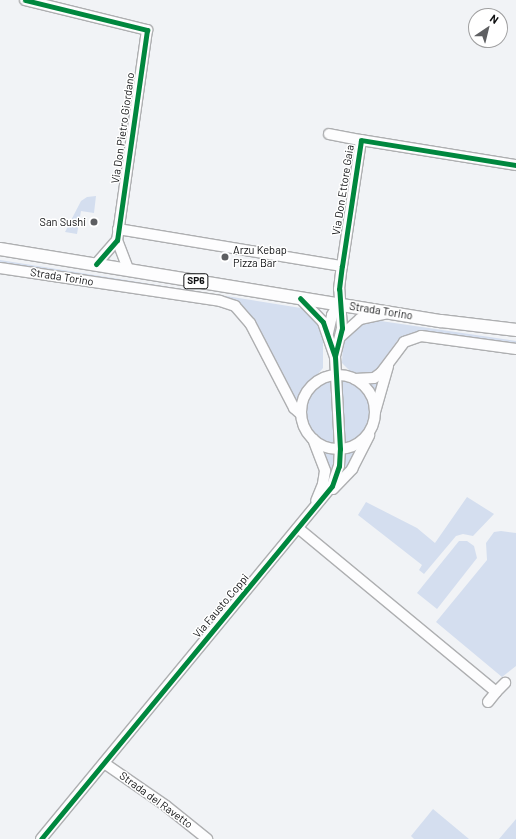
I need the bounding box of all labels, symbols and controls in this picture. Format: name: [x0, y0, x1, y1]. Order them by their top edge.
north arrow: [468, 8, 508, 48]
text: N: [488, 11, 501, 26]
street label: Via Don Pietro Giordano: [109, 72, 137, 184]
street label: Via Don Ettore Gaia: [329, 144, 357, 236]
place label: San Sushi: [40, 215, 86, 229]
marker: San Sushi: [89, 217, 99, 227]
place label: Arzu Kebap Pizza Bar: [233, 244, 287, 270]
marker: Arzu Kebap Pizza Bar: [220, 252, 230, 262]
street label: Strada Torino: [29, 265, 95, 289]
road number: SP6: [183, 273, 209, 289]
street label: Strada Torino: [348, 299, 414, 323]
street label: Via Fausto Coppi: [190, 571, 252, 641]
street label: Strada del Ravetto: [117, 769, 195, 831]

